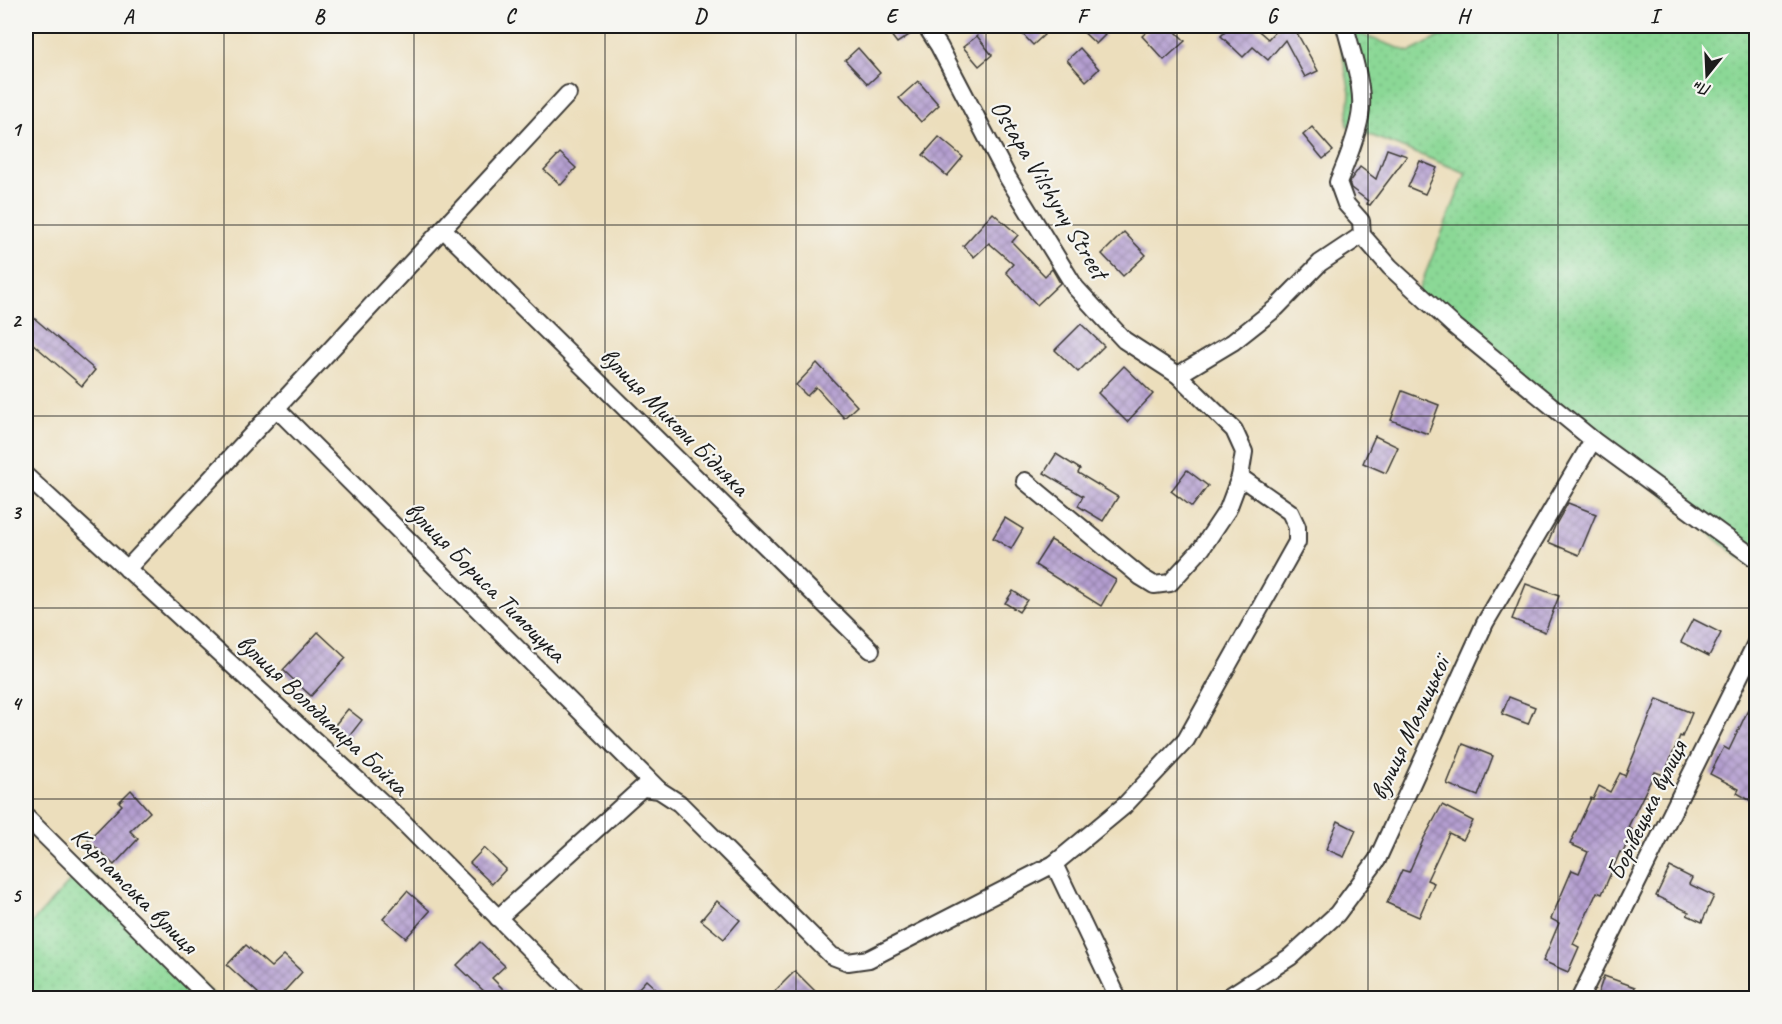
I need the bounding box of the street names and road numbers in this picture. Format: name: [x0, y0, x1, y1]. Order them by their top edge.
street label: Ostapa Vilshyny Street: [983, 94, 1118, 288]
street label: вулиця Миколи Бідняка: [593, 340, 757, 504]
street label: вулиця Бориса Тимощука: [398, 493, 575, 670]
street label: вулиця Володимира Бойка: [230, 626, 417, 804]
street label: вулиця Малицької: [1362, 647, 1459, 805]
street label: Борівецька вулиця: [1599, 734, 1695, 885]
street label: Карпатська вулиця: [64, 820, 207, 962]

